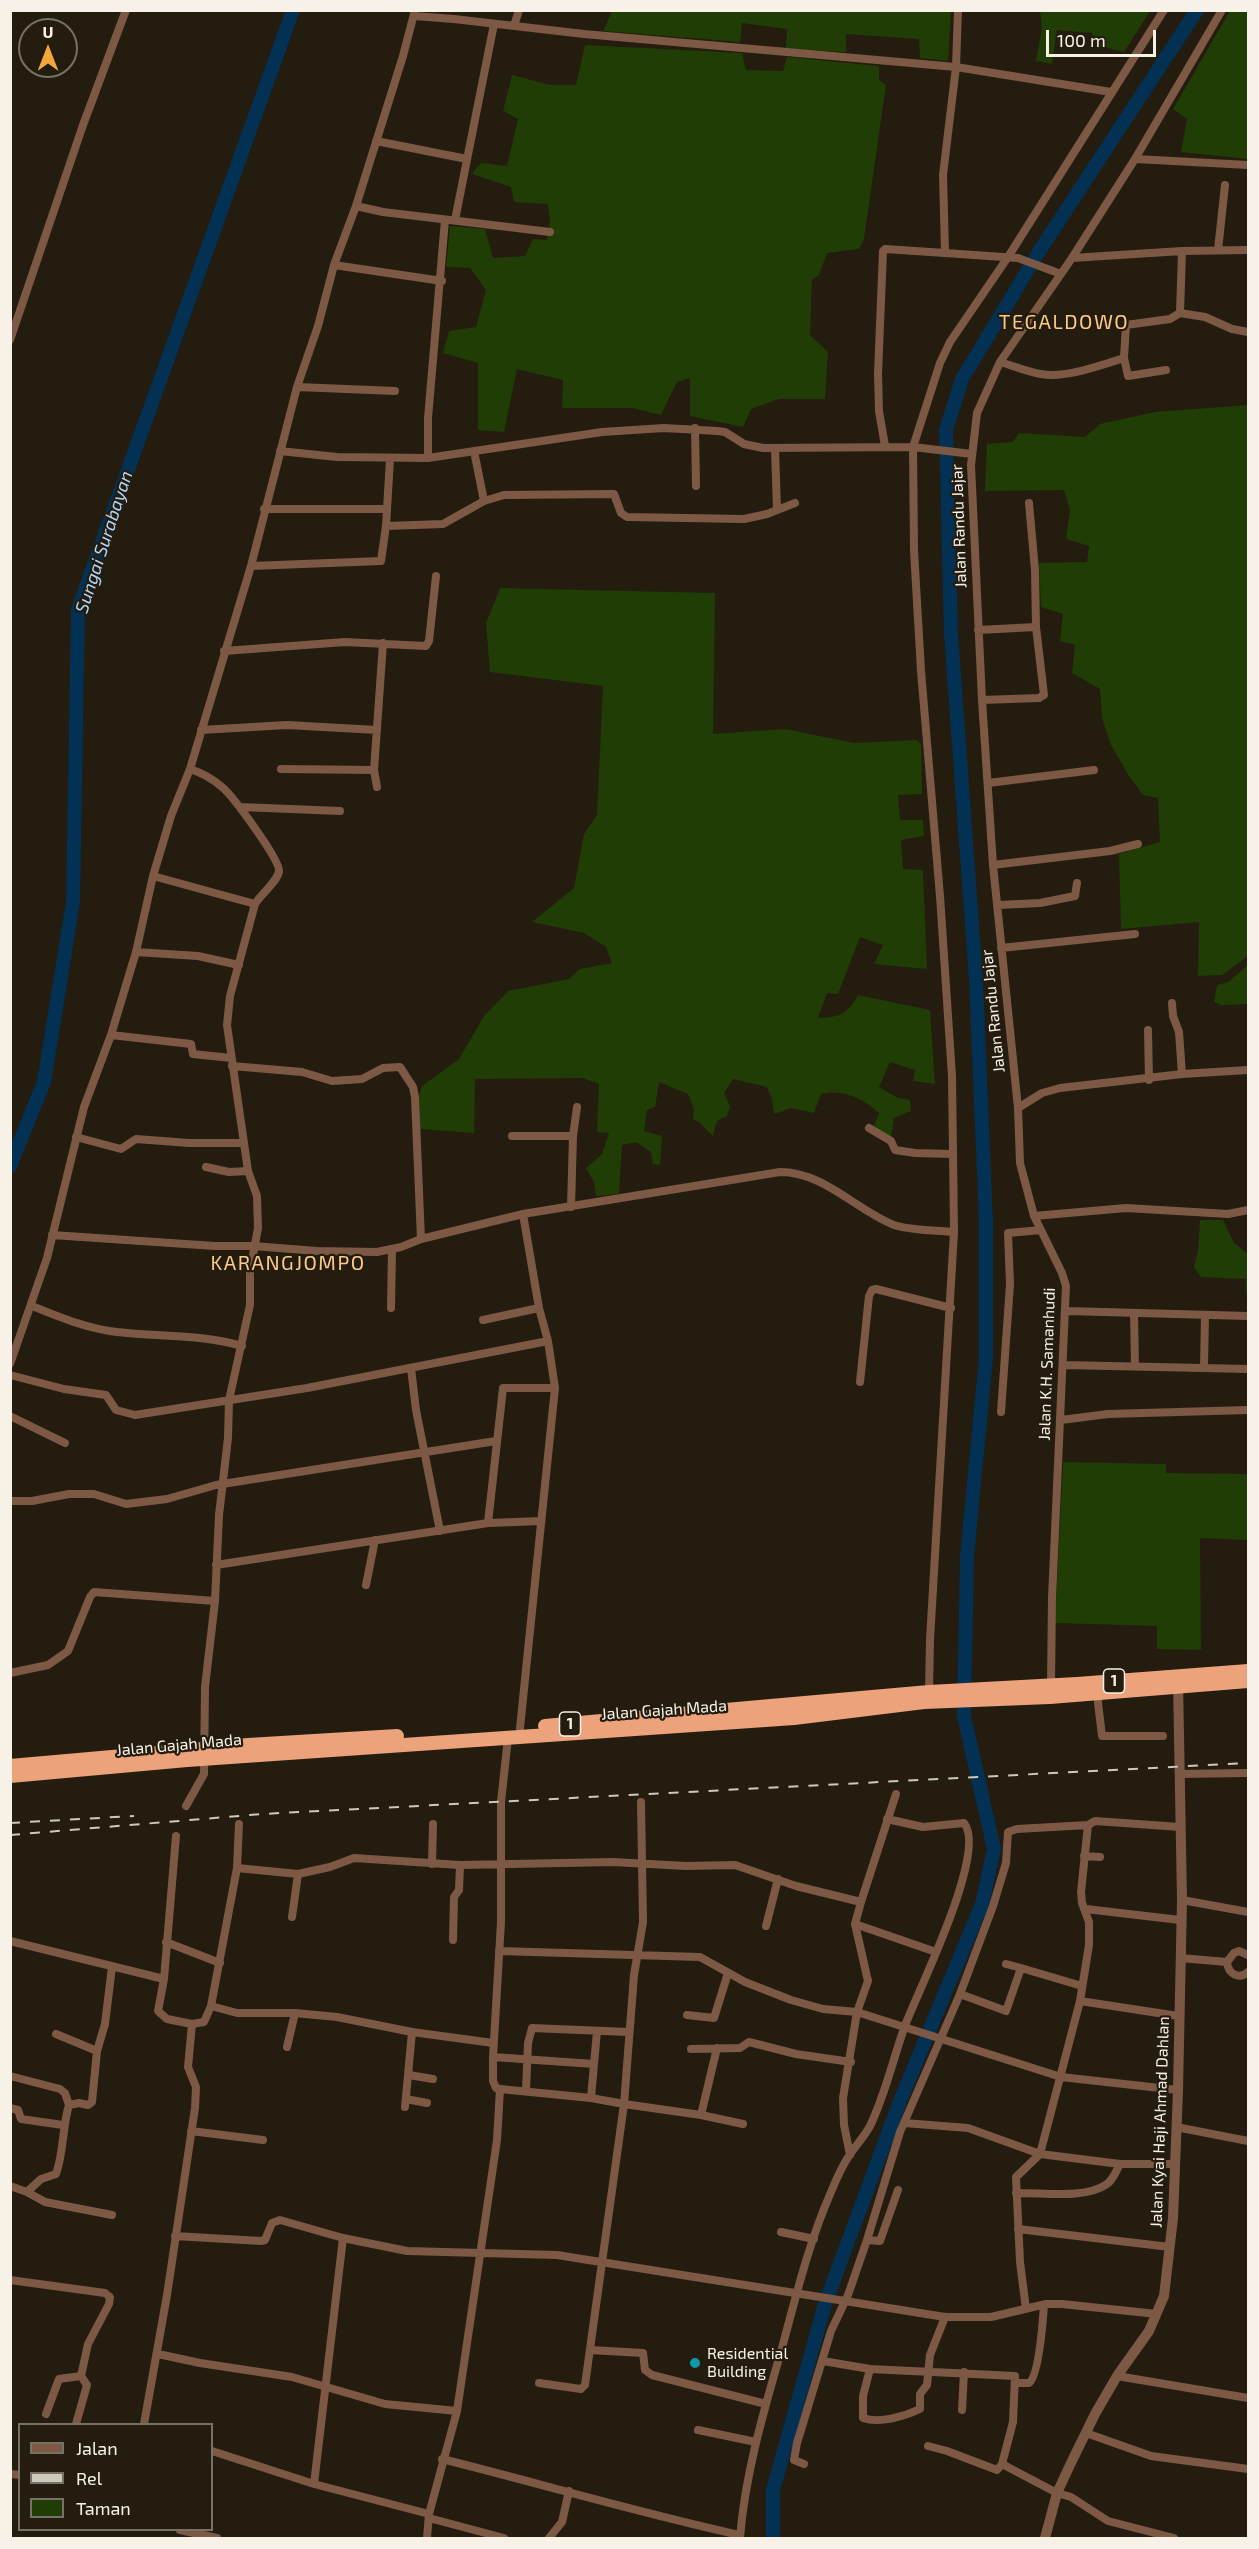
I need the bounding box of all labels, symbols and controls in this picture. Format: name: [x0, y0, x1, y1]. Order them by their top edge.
north arrow: [18, 18, 78, 78]
scale bar: [1049, 18, 1158, 56]
text: U: [43, 22, 53, 41]
text: 100 m: [1057, 29, 1106, 51]
district label: TEGALDOWO: [999, 310, 1129, 334]
street label: Jalan Randu Jajar: [947, 464, 971, 588]
water label: Sungai Surabayan: [71, 468, 137, 616]
street label: Jalan Randu Jajar: [977, 948, 1009, 1074]
district label: KARANGJOMPO: [210, 1251, 366, 1275]
street label: Jalan K.H. Samanhudi: [1035, 1287, 1059, 1441]
road number: 1: [1104, 1669, 1124, 1693]
street label: Jalan Gajah Mada: [601, 1696, 727, 1724]
road number: 1: [560, 1712, 580, 1736]
street label: Jalan Gajah Mada: [115, 1730, 243, 1760]
street label: Jalan Kyai Haji Ahmad Dahlan: [1147, 2016, 1173, 2228]
place label: Residential Building: [707, 2344, 788, 2382]
marker: Residential Building: [688, 2356, 702, 2370]
legend: [18, 2423, 213, 2531]
text: Jalan: [76, 2437, 118, 2459]
text: Rel: [76, 2467, 102, 2489]
text: Taman: [76, 2497, 131, 2519]

